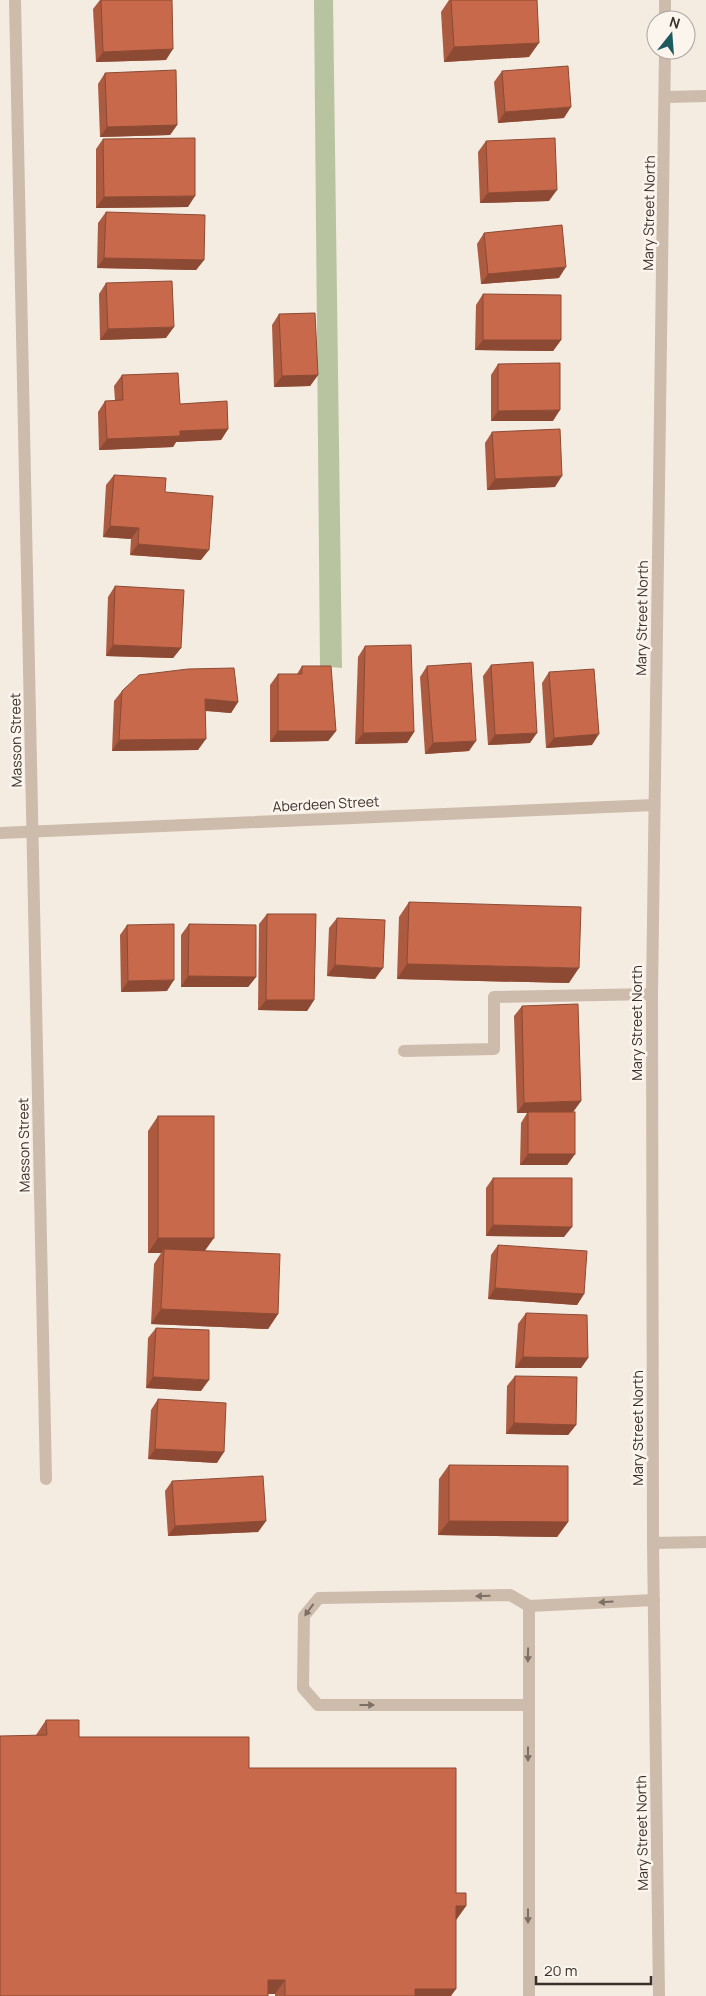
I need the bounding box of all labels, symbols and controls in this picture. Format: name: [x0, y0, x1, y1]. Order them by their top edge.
north arrow: [646, 10, 696, 60]
text: N: [667, 12, 683, 33]
street label: Mary Street North: [638, 155, 659, 271]
street label: Mary Street North: [631, 560, 652, 676]
street label: Masson Street: [5, 692, 26, 788]
street label: Aberdeen Street: [272, 791, 380, 816]
street label: Mary Street North: [627, 965, 646, 1081]
street label: Masson Street: [13, 1097, 34, 1193]
street label: Mary Street North: [628, 1370, 647, 1486]
one-way arrow: [475, 1592, 491, 1600]
one-way arrow: [597, 1599, 613, 1607]
one-way arrow: [304, 1603, 314, 1617]
one-way arrow: [524, 1647, 532, 1663]
one-way arrow: [359, 1701, 375, 1709]
one-way arrow: [524, 1746, 532, 1762]
street label: Mary Street North: [631, 1775, 652, 1891]
one-way arrow: [524, 1909, 532, 1925]
scale bar: [536, 1954, 651, 1986]
text: 20 m: [544, 1960, 577, 1981]

